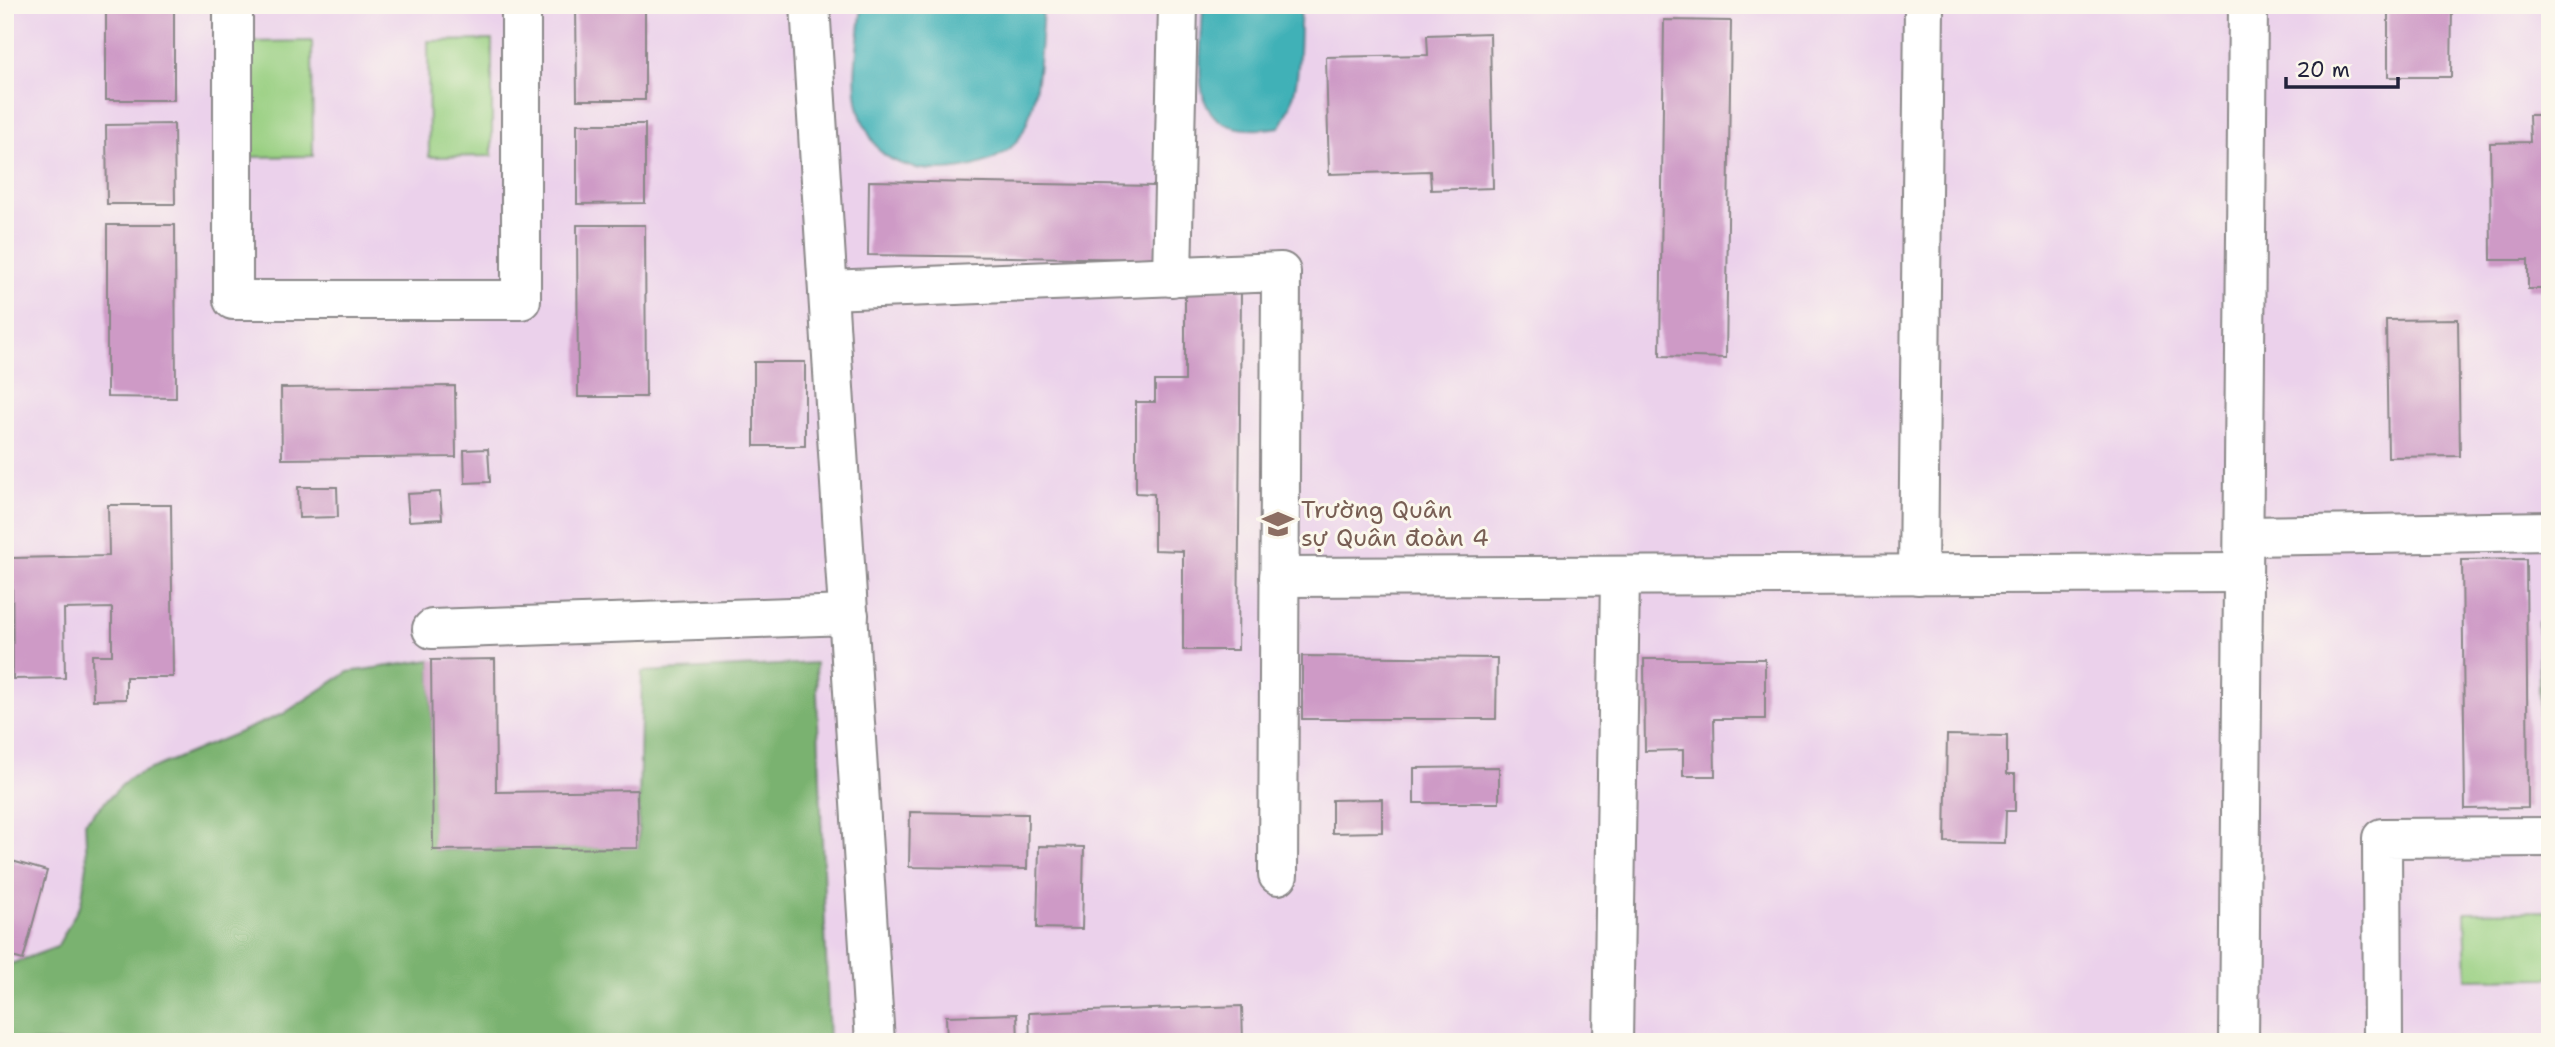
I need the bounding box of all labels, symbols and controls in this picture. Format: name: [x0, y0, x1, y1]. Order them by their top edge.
scale bar: [2286, 46, 2398, 90]
text: 20 m: [2296, 56, 2350, 84]
place label: Trường Quân sự Quân đoàn 4: [1301, 494, 1489, 554]
school or university icon: Trường Quân sự Quân đoàn 4: [1261, 507, 1295, 541]

